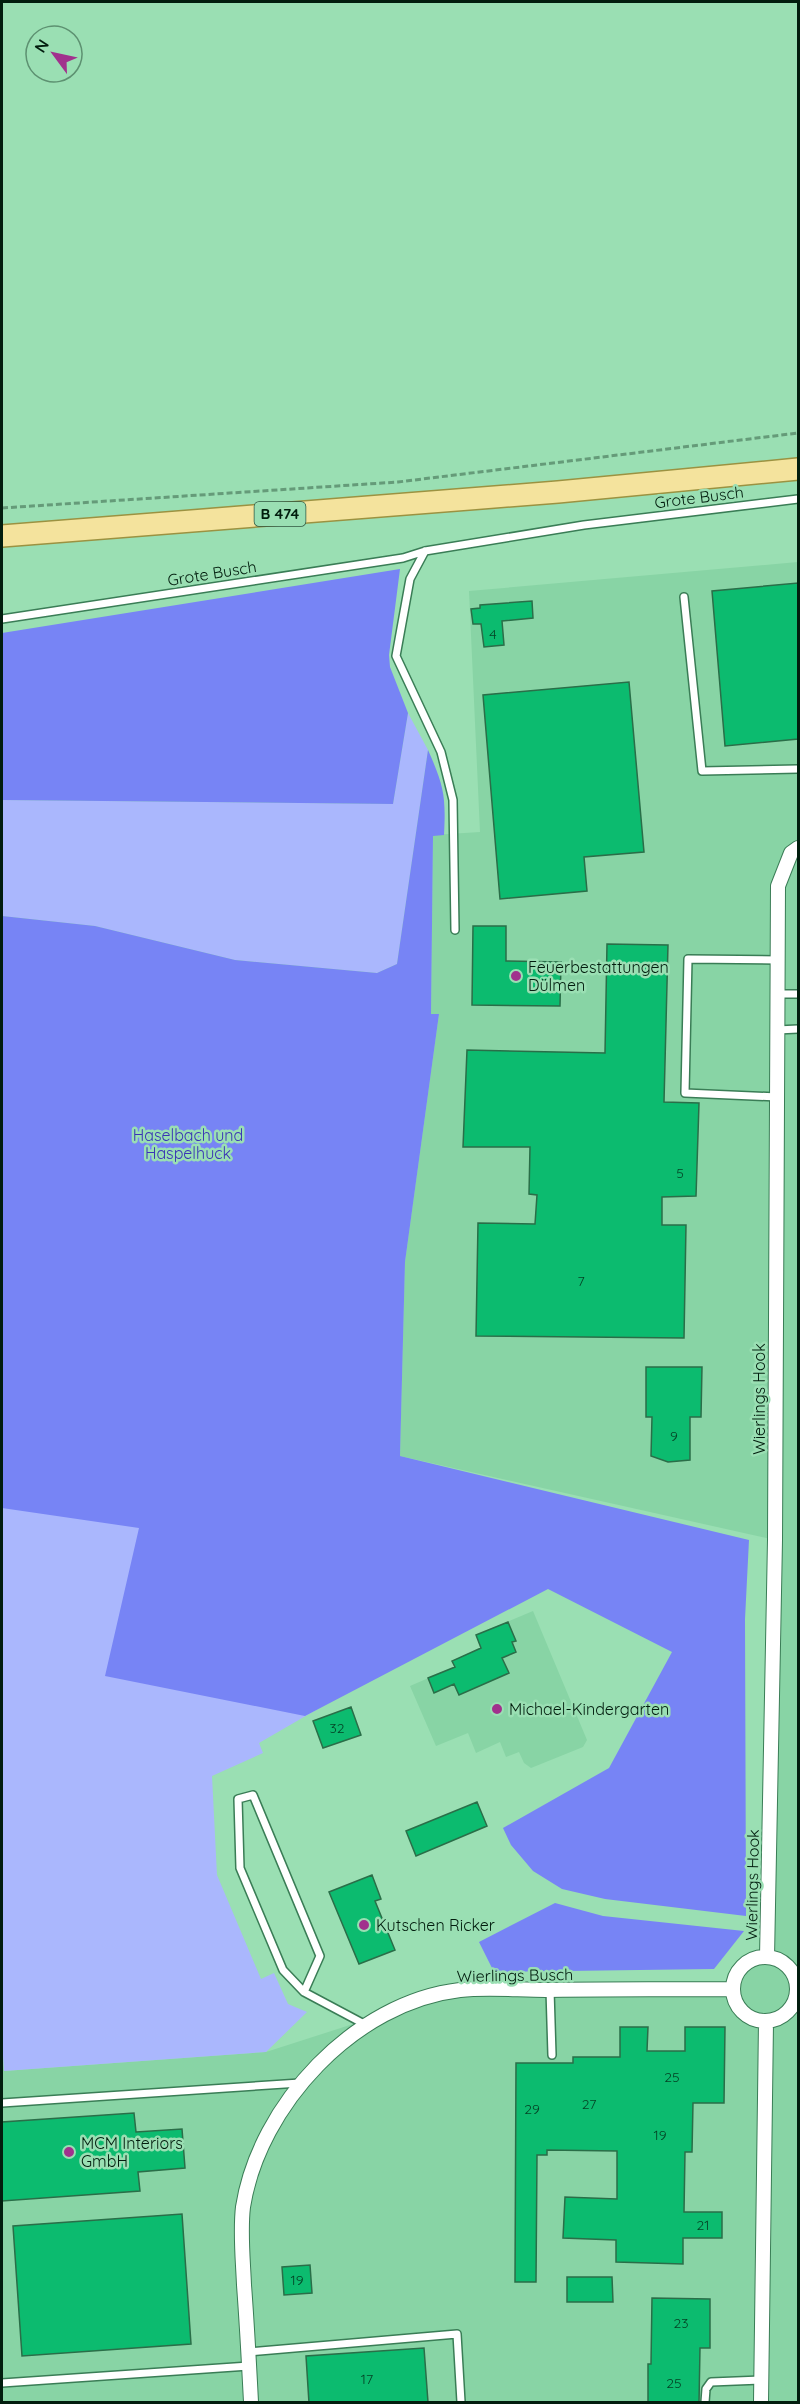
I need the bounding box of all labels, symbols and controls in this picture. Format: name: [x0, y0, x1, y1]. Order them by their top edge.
north arrow: [24, 24, 84, 84]
text: N: [30, 35, 53, 56]
street label: Grote Busch: [653, 482, 745, 512]
road number: B 474: [254, 502, 306, 526]
street label: Grote Busch: [166, 556, 258, 590]
house number: 4: [489, 625, 497, 643]
place label: Feuerbestattungen Dülmen: [528, 957, 669, 995]
marker: Feuerbestattungen Dülmen: [509, 969, 523, 983]
park label: Haselbach und Haspelhuck: [133, 1125, 243, 1163]
house number: 5: [676, 1164, 684, 1182]
house number: 7: [577, 1272, 585, 1290]
street label: Wierlings Hook: [749, 1343, 769, 1455]
house number: 9: [670, 1427, 678, 1445]
place label: Michael-Kindergarten: [509, 1699, 669, 1719]
marker: Michael-Kindergarten: [490, 1702, 504, 1716]
house number: 32: [329, 1719, 345, 1737]
street label: Wierlings Hook: [741, 1829, 763, 1941]
place label: Kutschen Ricker: [376, 1915, 495, 1935]
marker: Kutschen Ricker: [357, 1918, 371, 1932]
street label: Wierlings Busch: [457, 1964, 573, 1986]
house number: 25: [664, 2068, 680, 2086]
house number: 27: [582, 2095, 596, 2113]
house number: 29: [524, 2100, 540, 2118]
house number: 19: [654, 2126, 667, 2144]
place label: MCM Interiors GmbH: [81, 2133, 183, 2171]
marker: MCM Interiors GmbH: [62, 2145, 76, 2159]
house number: 21: [697, 2216, 709, 2234]
house number: 19: [291, 2271, 304, 2289]
house number: 23: [673, 2314, 689, 2332]
house number: 17: [361, 2370, 373, 2388]
house number: 25: [666, 2374, 682, 2392]

